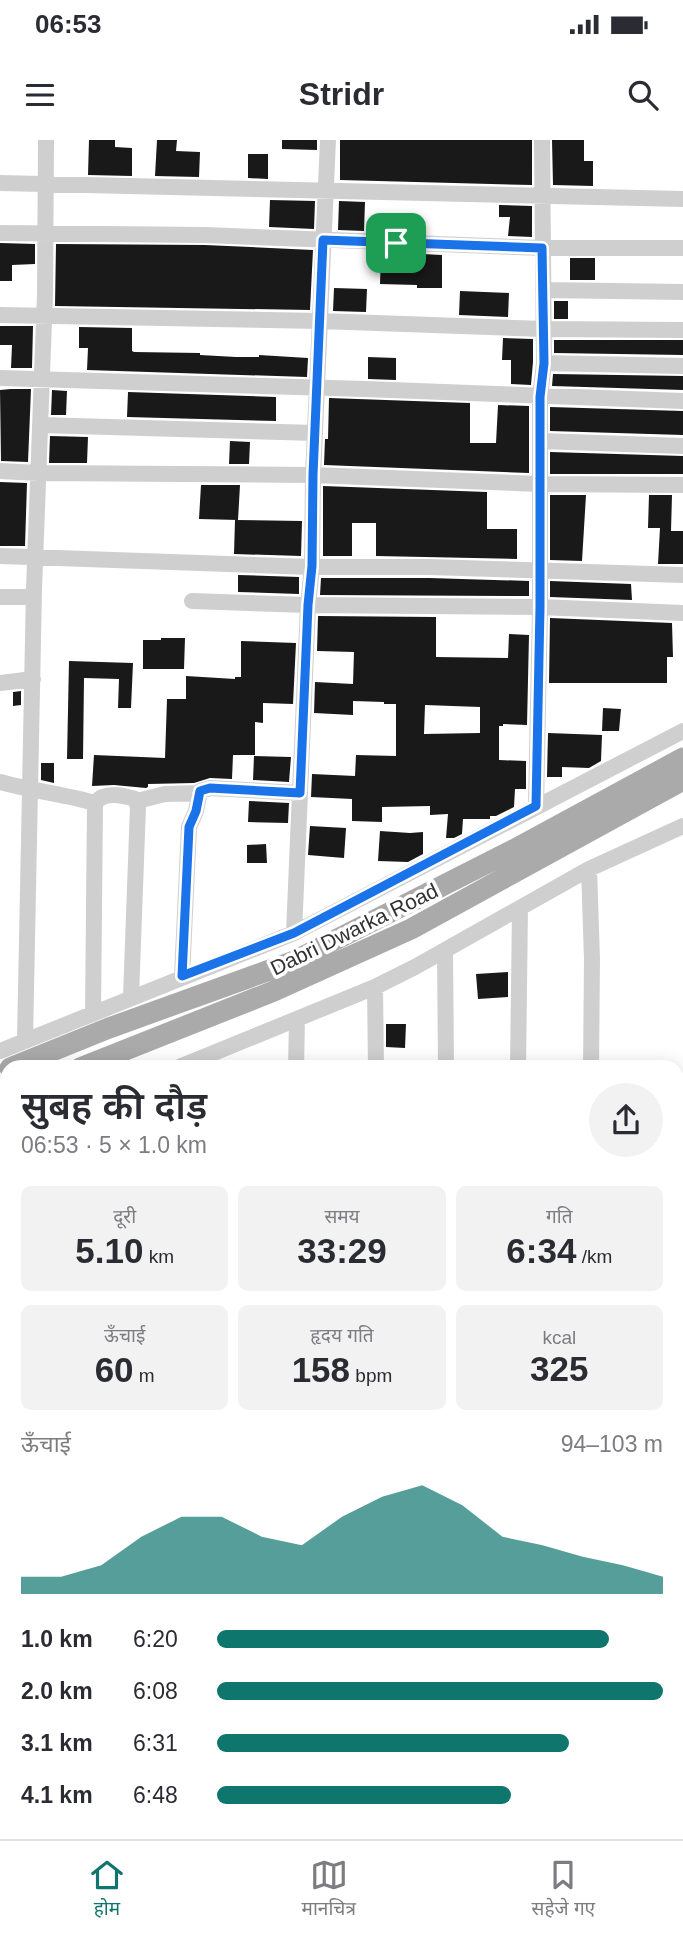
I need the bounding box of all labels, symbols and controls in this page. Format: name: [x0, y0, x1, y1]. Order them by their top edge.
text: 06:53: [35, 9, 102, 39]
icon: menu: [21, 76, 59, 114]
text: Stridr: [299, 76, 384, 112]
icon: search: [624, 76, 662, 114]
pin: [366, 213, 426, 273]
icon: arrive: [377, 224, 415, 262]
street label: Dabri Dwarka Road: [267, 878, 441, 980]
button: share: [589, 1083, 663, 1157]
text: सुबह की दौड़: [21, 1085, 207, 1127]
text: 06:53 · 5 × 1.0 km: [21, 1132, 207, 1158]
text: दूरी: [113, 1206, 136, 1227]
text: समय: [324, 1206, 360, 1227]
text: गति: [546, 1206, 573, 1227]
text: 5.10: [75, 1231, 143, 1270]
text: 33:29: [297, 1231, 387, 1270]
text: 6:34: [506, 1231, 576, 1270]
text: km: [143, 1246, 174, 1267]
text: /km: [576, 1246, 612, 1267]
text: ऊँचाई: [104, 1325, 145, 1346]
text: हृदय गति: [310, 1325, 374, 1346]
text: kcal: [542, 1327, 576, 1348]
text: 325: [530, 1349, 589, 1388]
text: 60: [95, 1350, 134, 1389]
text: 158: [292, 1350, 350, 1389]
text: m: [134, 1365, 155, 1386]
text: bpm: [350, 1365, 392, 1386]
text: ऊँचाई: [21, 1431, 71, 1457]
text: 94–103 m: [561, 1431, 663, 1457]
text: 1.0 km: [21, 1626, 93, 1652]
text: 6:20: [133, 1626, 178, 1652]
text: 2.0 km: [21, 1678, 93, 1704]
text: 6:08: [133, 1678, 178, 1704]
text: 3.1 km: [21, 1730, 93, 1756]
text: 6:31: [133, 1730, 178, 1756]
text: 4.1 km: [21, 1782, 93, 1808]
text: 6:48: [133, 1782, 178, 1808]
tab: होम: [88, 1856, 126, 1923]
tab: मानचित्र: [302, 1856, 356, 1923]
tab: सहेजे गए: [532, 1856, 595, 1923]

